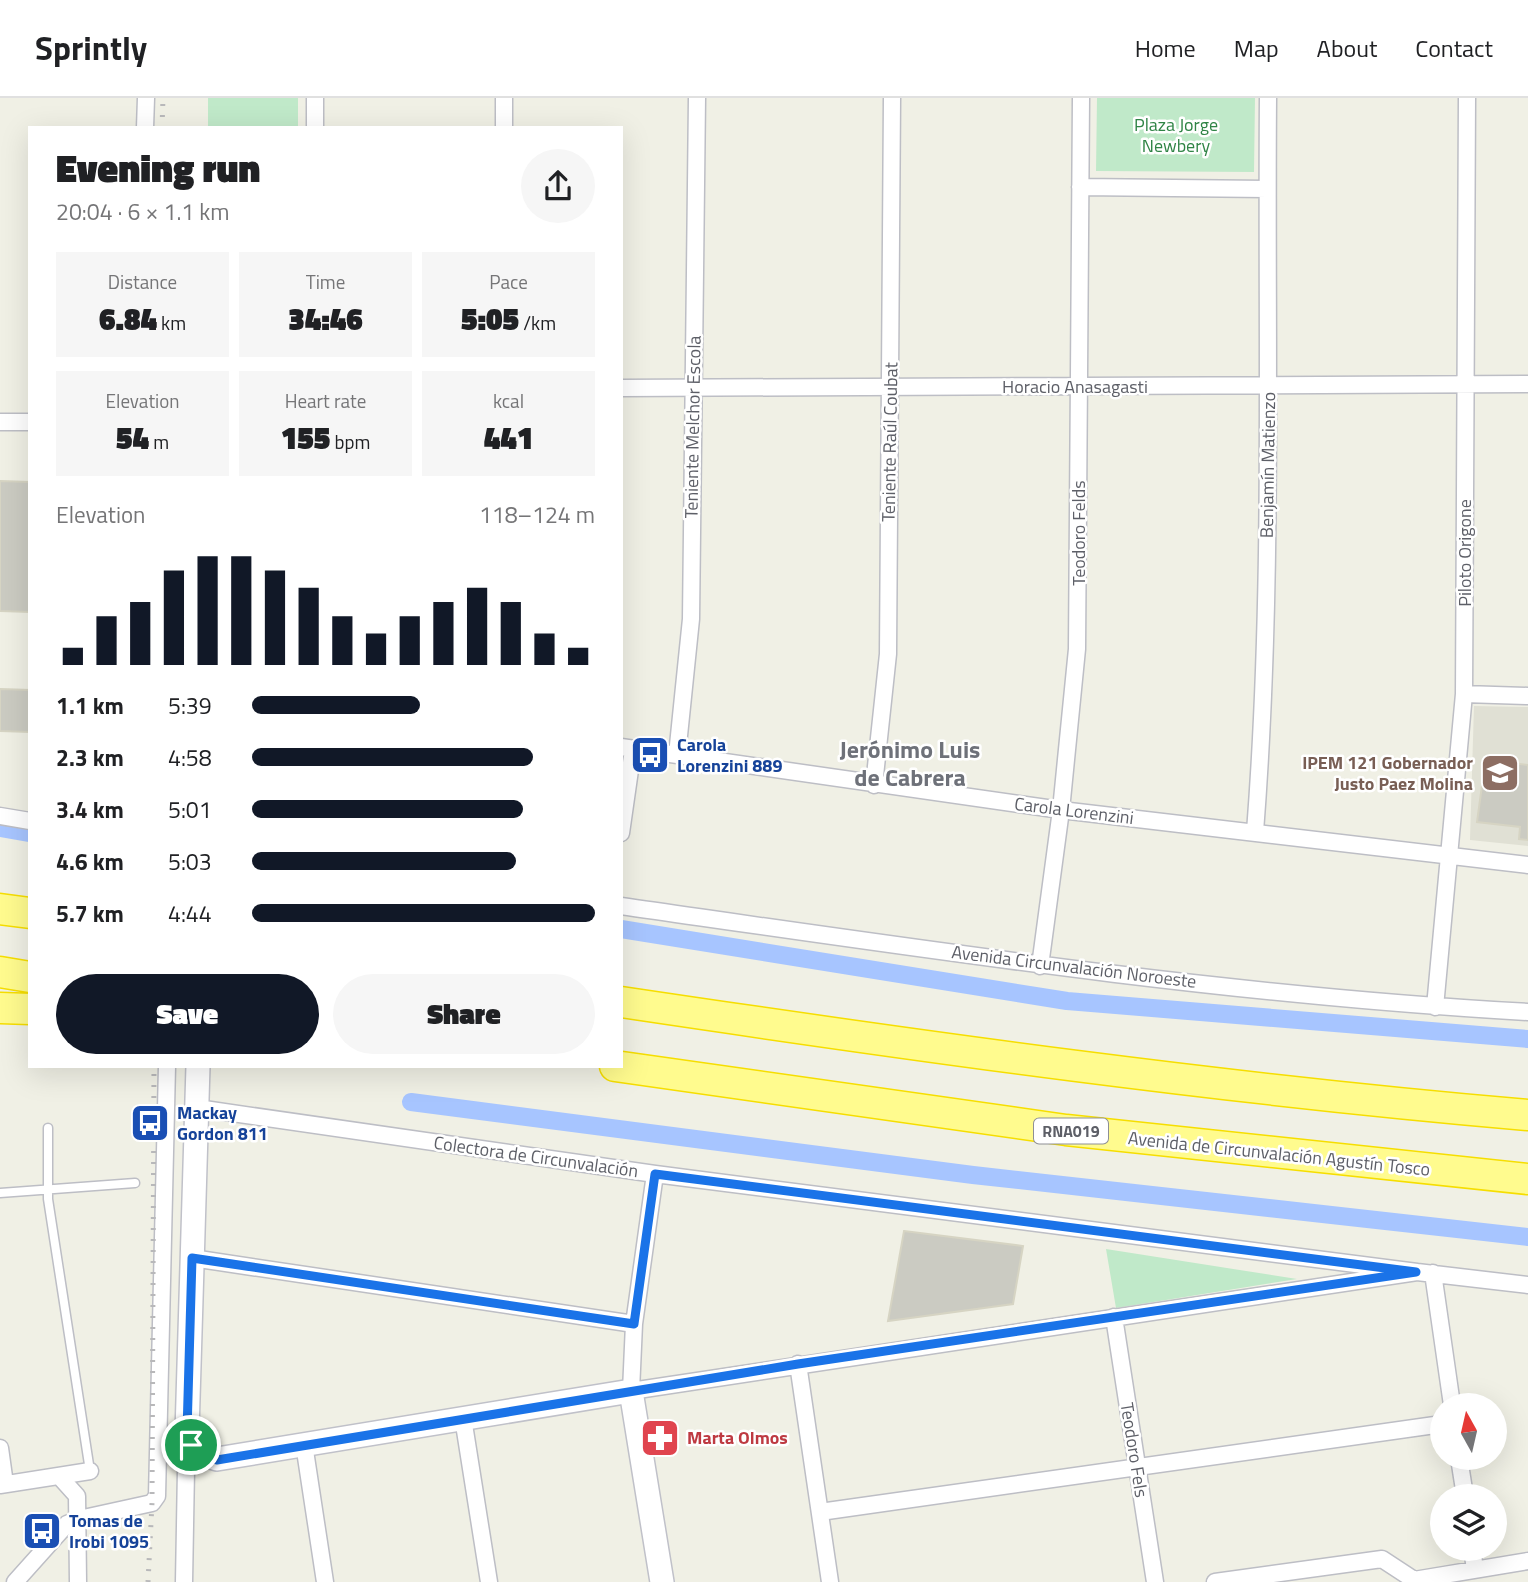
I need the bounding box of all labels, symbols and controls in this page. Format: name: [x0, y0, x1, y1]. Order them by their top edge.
text: Sprintly: [35, 23, 147, 73]
text: Home: [1135, 30, 1196, 66]
text: Map: [1234, 30, 1279, 66]
text: About: [1317, 30, 1377, 66]
text: Contact: [1415, 30, 1493, 66]
park label: Plaza Jorge Newbery: [1134, 111, 1218, 159]
text: Evening run: [56, 139, 260, 197]
button: share: [521, 149, 595, 223]
text: 20:04 · 6 × 1.1 km: [56, 194, 230, 229]
text: Distance: [108, 267, 177, 296]
text: Time: [306, 267, 345, 296]
text: Pace: [489, 267, 528, 296]
text: 6.84: [99, 296, 157, 342]
text: 34:46: [288, 296, 363, 342]
text: 5:05: [461, 296, 519, 342]
text: km: [157, 308, 186, 337]
text: /km: [519, 308, 556, 337]
street label: Teniente Melchor Escola: [677, 335, 708, 519]
street label: Teniente Raúl Coubat: [875, 361, 904, 522]
street label: Horacio Anasagasti: [1002, 373, 1148, 400]
text: Elevation: [106, 386, 179, 415]
text: Heart rate: [285, 386, 366, 415]
text: kcal: [493, 386, 524, 415]
street label: Benjamín Matienzo: [1253, 392, 1282, 538]
text: 54: [116, 415, 149, 461]
text: 155: [281, 415, 330, 461]
text: 441: [484, 415, 533, 461]
text: m: [149, 427, 169, 456]
text: bpm: [330, 427, 370, 456]
street label: Teodoro Felds: [1065, 480, 1092, 586]
text: Elevation: [56, 497, 145, 532]
text: 118–124 m: [479, 497, 595, 532]
street label: Piloto Origone: [1451, 499, 1478, 607]
text: 1.1 km: [56, 688, 124, 723]
text: 5:39: [168, 688, 212, 723]
place label: Carola Lorenzini 889: [677, 731, 783, 779]
district label: Jerónimo Luis de Cabrera: [840, 731, 980, 795]
bus stop icon: Carola Lorenzini 889: [629, 734, 671, 776]
text: 2.3 km: [56, 740, 124, 775]
text: 4:58: [168, 740, 212, 775]
place label: IPEM 121 Gobernador Justo Paez Molina: [1302, 749, 1473, 797]
school or university icon: IPEM 121 Gobernador Justo Paez Molina: [1479, 752, 1521, 794]
street label: Carola Lorenzini: [1013, 790, 1135, 831]
text: 3.4 km: [56, 792, 124, 827]
text: 5:01: [168, 792, 212, 827]
text: 4.6 km: [56, 844, 124, 879]
text: 5:03: [168, 844, 212, 879]
text: 5.7 km: [56, 896, 124, 931]
text: 4:44: [168, 896, 212, 931]
street label: Avenida Circunvalación Noroeste: [950, 938, 1198, 995]
button: Save: [56, 974, 319, 1054]
button: Share: [333, 974, 595, 1054]
place label: Mackay Gordon 811: [177, 1099, 268, 1147]
bus stop icon: Mackay Gordon 811: [129, 1102, 171, 1144]
road number: RNA019: [1034, 1119, 1108, 1144]
street label: Avenida de Circunvalación Agustín Tosco: [1127, 1124, 1431, 1183]
street label: Colectora de Circunvalación: [432, 1129, 640, 1184]
north arrow: [1430, 1393, 1507, 1470]
map controls: [1430, 1393, 1507, 1561]
street label: Teodoro Fels: [1114, 1401, 1155, 1499]
pin: [161, 1415, 221, 1475]
pharmacy icon: Marta Olmos: [639, 1417, 681, 1459]
place label: Marta Olmos: [687, 1424, 788, 1451]
icon: arrive: [172, 1426, 210, 1464]
button: layers: [1430, 1484, 1507, 1561]
place label: Tomas de Irobi 1095: [69, 1507, 149, 1555]
bus stop icon: Tomas de Irobi 1095: [21, 1510, 63, 1552]

